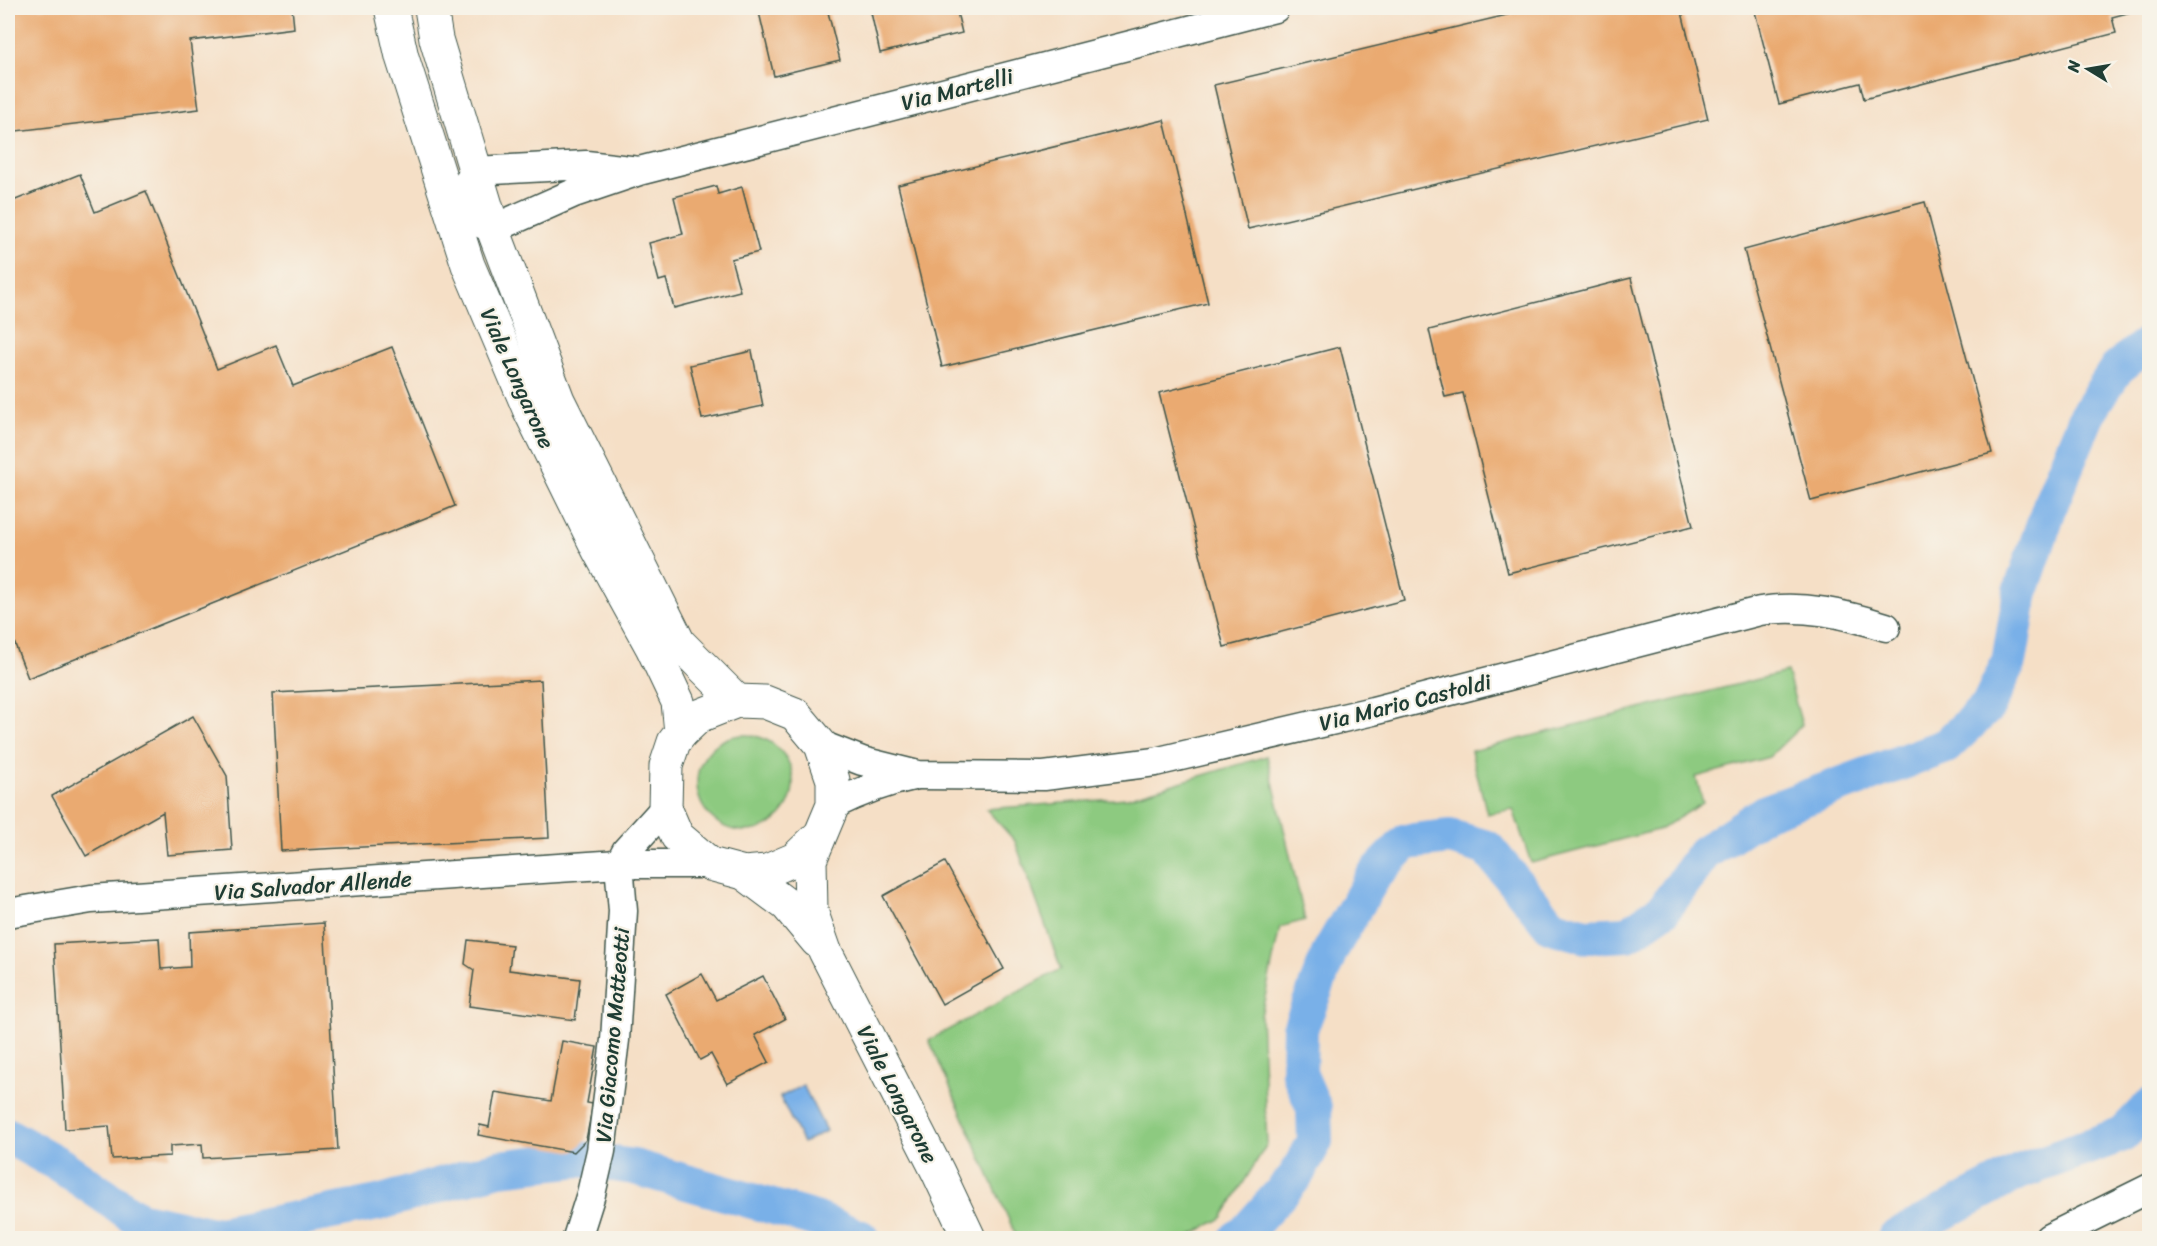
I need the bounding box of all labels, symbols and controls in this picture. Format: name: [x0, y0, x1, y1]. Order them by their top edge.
north arrow: [2058, 39, 2118, 99]
street label: Via Martelli: [897, 57, 1018, 122]
text: N: [2058, 57, 2089, 75]
street label: Viale Longarone: [469, 301, 566, 455]
street label: Via Mario Castoldi: [1315, 662, 1496, 743]
street label: Via Salvador Allende: [213, 859, 413, 912]
street label: Via Giacomo Matteotti: [584, 925, 641, 1144]
street label: Viale Longarone: [846, 1018, 949, 1170]

